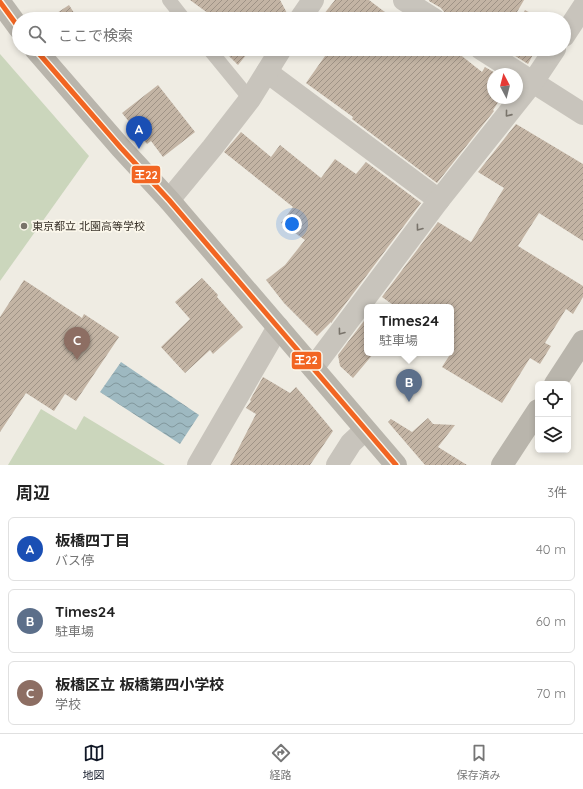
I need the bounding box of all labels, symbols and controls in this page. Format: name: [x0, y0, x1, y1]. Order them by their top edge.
search box: [12, 12, 571, 56]
icon: search: [26, 23, 48, 45]
text: ここで検索: [58, 26, 133, 45]
north arrow: [487, 68, 523, 104]
one-way arrow: [505, 110, 512, 117]
pin: A: [126, 116, 152, 149]
line badge: 王22: [131, 165, 161, 184]
text: 王22: [134, 168, 158, 182]
your location: [282, 214, 302, 234]
place label: 東京都立 北園高等学校: [32, 219, 145, 233]
marker: 東京都立 北園高等学校: [19, 221, 29, 231]
one-way arrow: [416, 223, 423, 230]
popup: [364, 304, 454, 356]
text: Times24: [379, 311, 439, 330]
pin: C: [64, 327, 90, 360]
one-way arrow: [338, 327, 345, 334]
text: 駐車場: [379, 332, 418, 348]
line badge: 王22: [291, 351, 322, 370]
text: 王22: [294, 353, 318, 367]
pin: B: [396, 369, 422, 402]
map controls: [535, 381, 571, 453]
button: locate: [535, 381, 571, 417]
button: layers: [535, 417, 571, 453]
text: 周辺: [16, 482, 50, 503]
text: 3件: [547, 484, 567, 500]
text: 板橋四丁目: [55, 531, 130, 550]
text: A: [26, 541, 34, 557]
text: 40 m: [536, 541, 566, 557]
text: バス停: [55, 552, 94, 568]
text: Times24: [55, 602, 115, 621]
text: B: [26, 613, 34, 629]
text: 60 m: [536, 613, 566, 629]
text: 駐車場: [55, 623, 94, 639]
text: 板橋区立 板橋第四小学校: [55, 675, 224, 694]
text: C: [26, 685, 34, 701]
text: 70 m: [536, 685, 566, 701]
text: 学校: [55, 696, 81, 712]
tab: 地図: [83, 742, 105, 782]
tab: 経路: [270, 742, 292, 782]
tab: 保存済み: [457, 742, 501, 782]

